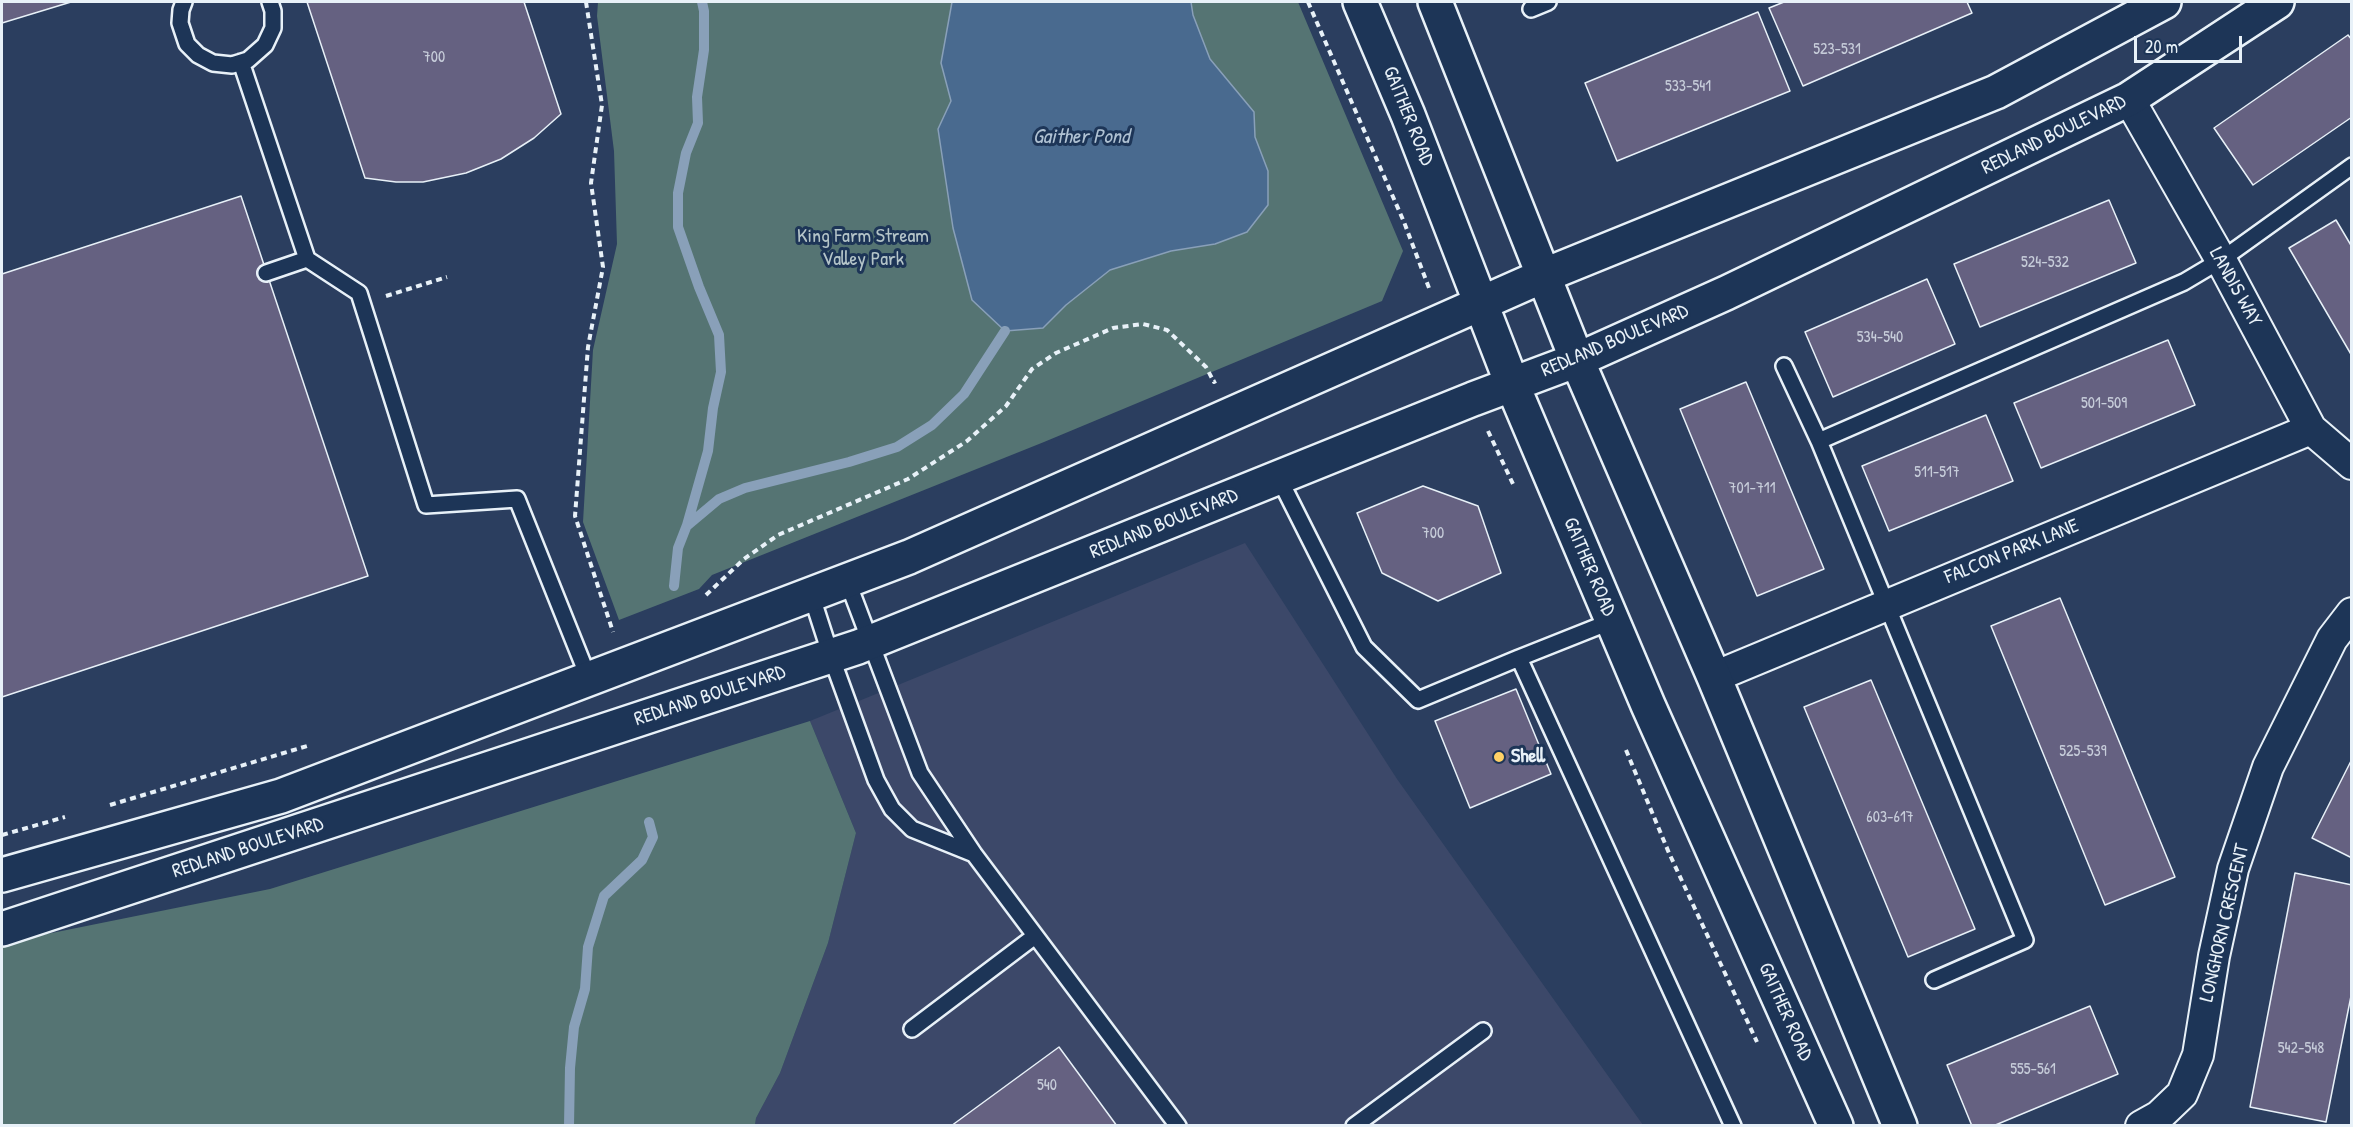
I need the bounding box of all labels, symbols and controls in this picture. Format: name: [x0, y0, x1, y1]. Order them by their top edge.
scale bar: [2137, 24, 2245, 62]
text: 20 m: [2145, 34, 2178, 59]
house number: 523-531: [1813, 40, 1861, 60]
house number: 700: [423, 48, 445, 68]
street label: GAITHER ROAD: [1377, 63, 1439, 169]
house number: 533-541: [1665, 77, 1711, 97]
street label: REDLAND BOULEVARD: [1978, 90, 2130, 180]
water label: Gaither Pond: [1033, 124, 1129, 150]
park label: King Farm Stream Valley Park: [797, 225, 929, 272]
street label: LANDIS WAY: [2203, 243, 2267, 331]
house number: 524-532: [2021, 253, 2069, 273]
street label: REDLAND BOULEVARD: [1538, 299, 1692, 383]
house number: 534-540: [1857, 328, 1903, 348]
house number: 501-509: [2081, 394, 2127, 414]
house number: 511-517: [1914, 463, 1960, 483]
house number: 701-711: [1729, 479, 1775, 499]
street label: REDLAND BOULEVARD: [1086, 483, 1242, 565]
street label: GAITHER ROAD: [1557, 514, 1621, 620]
street label: FALCON PARK LANE: [1942, 514, 2082, 590]
house number: 700: [1422, 524, 1444, 544]
street label: REDLAND BOULEVARD: [631, 660, 789, 732]
house number: 525-539: [2059, 742, 2107, 762]
place label: Shell: [1511, 745, 1545, 769]
marker: Shell: [1492, 750, 1506, 764]
house number: 603-617: [1866, 808, 1914, 828]
street label: REDLAND BOULEVARD: [169, 812, 327, 884]
street label: LONGHORN CRESCENT: [2195, 842, 2255, 1004]
street label: GAITHER ROAD: [1753, 959, 1817, 1065]
house number: 542-548: [2278, 1039, 2324, 1059]
house number: 555-561: [2010, 1060, 2056, 1080]
house number: 540: [1037, 1076, 1057, 1096]

